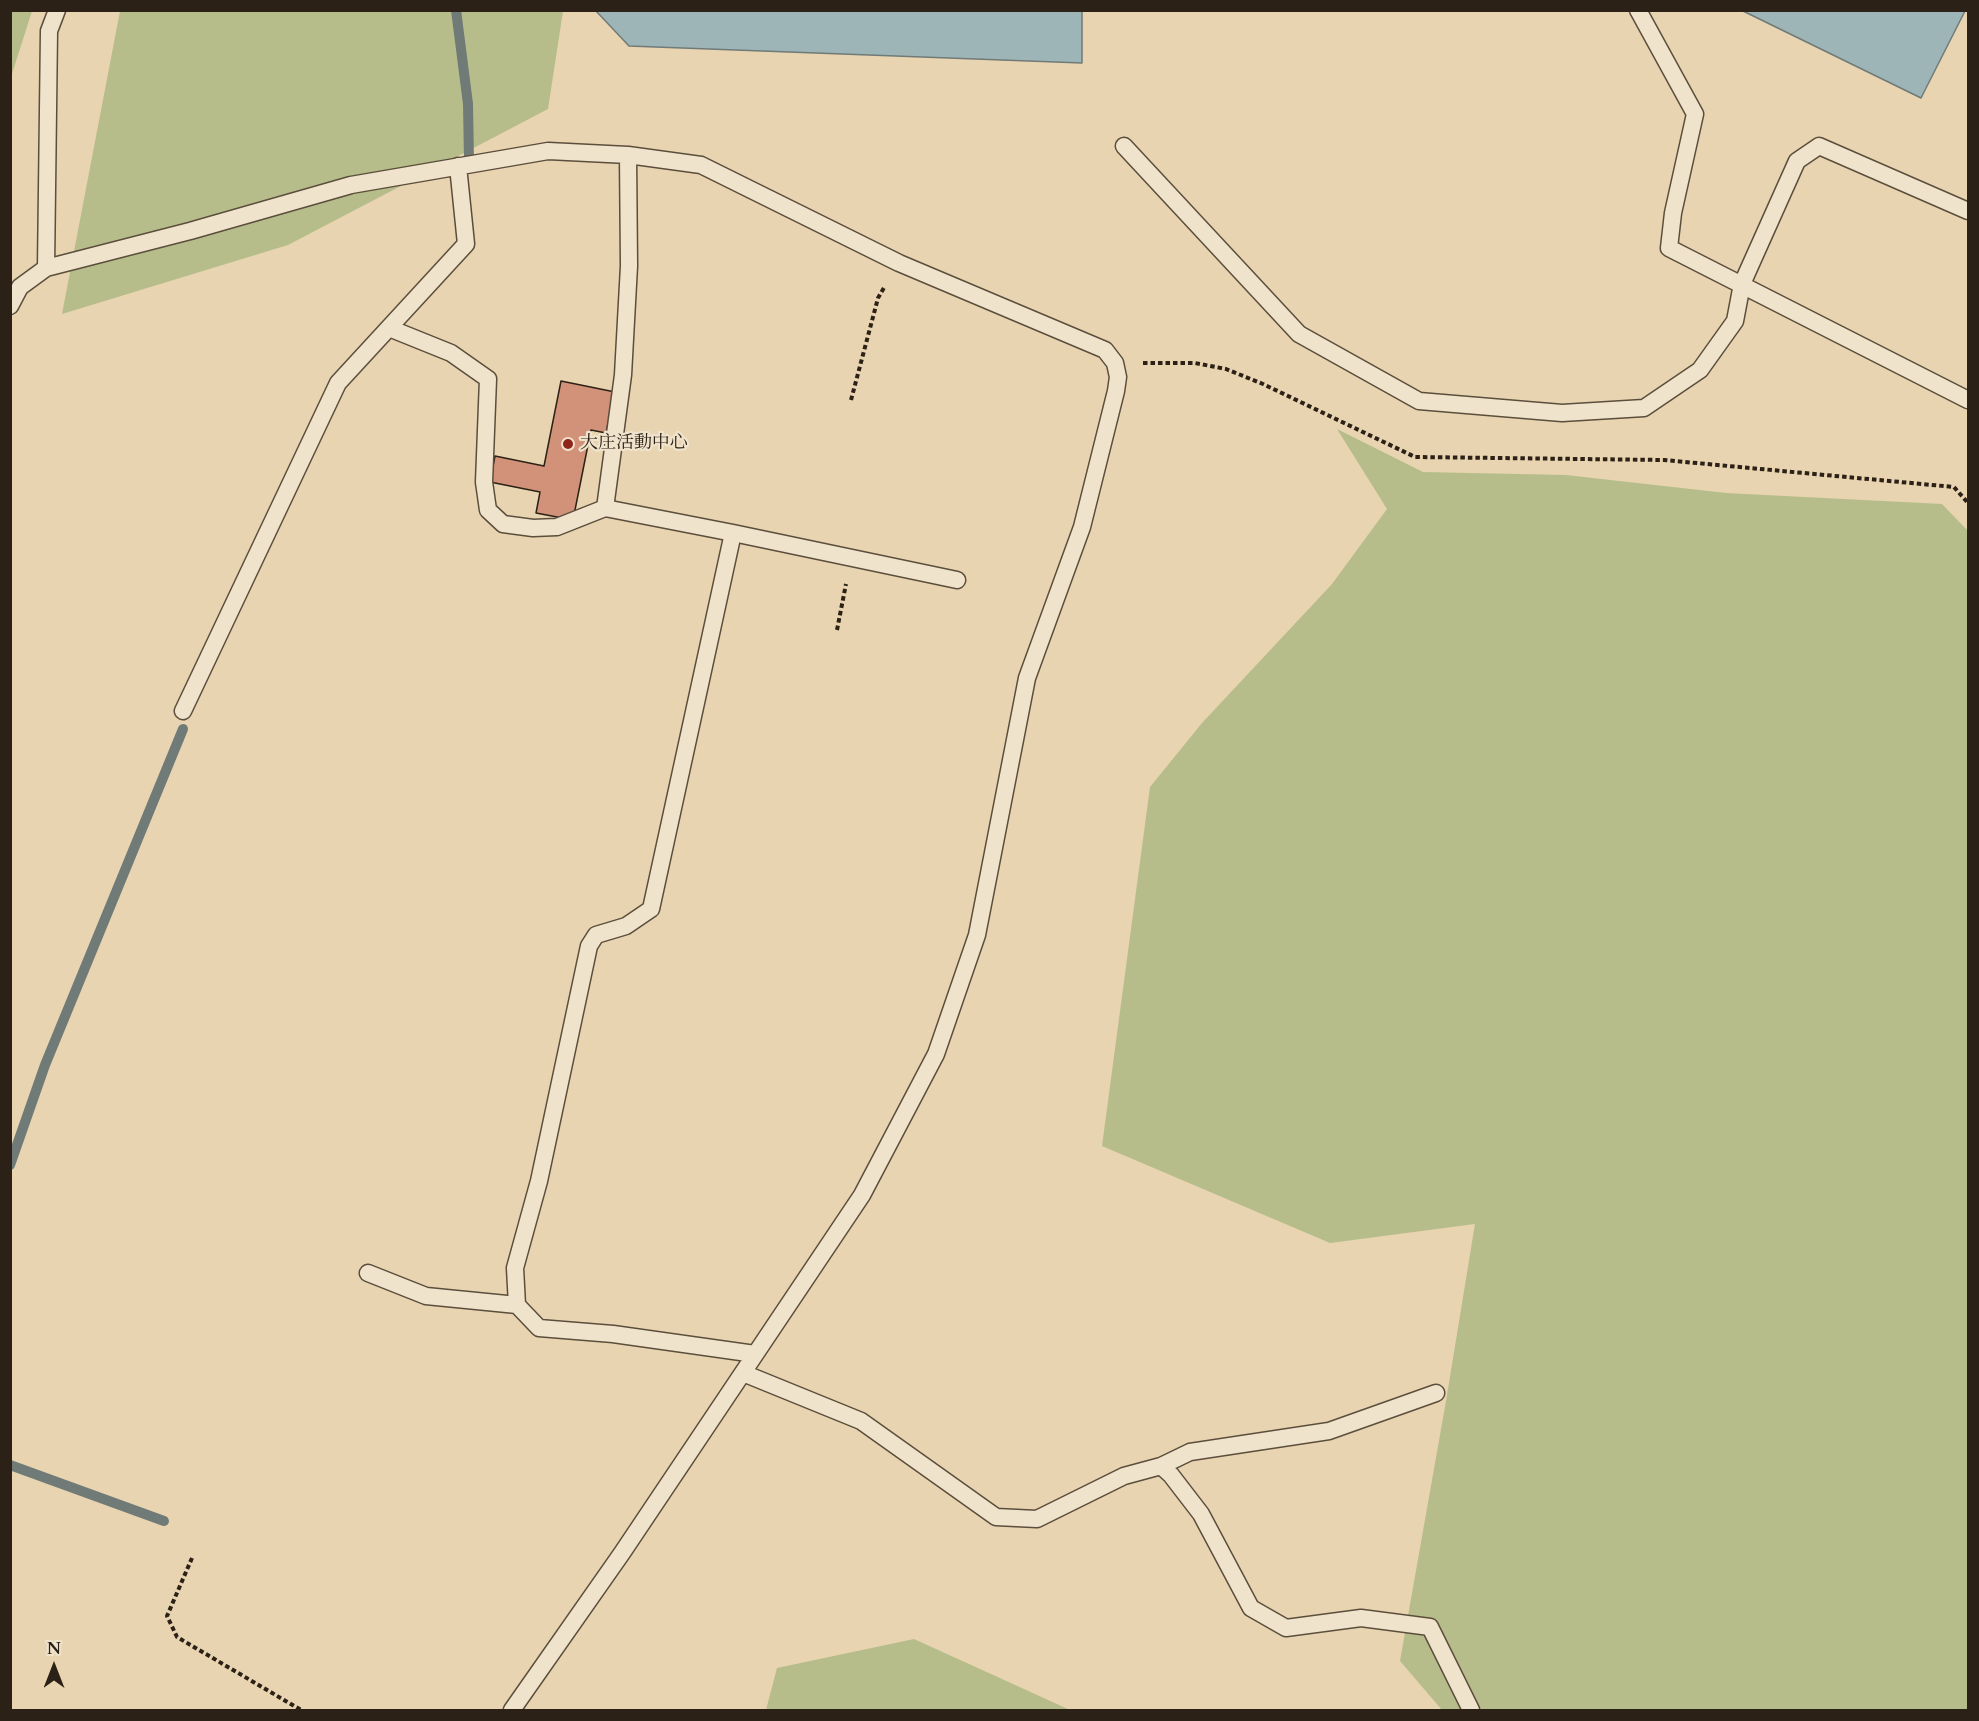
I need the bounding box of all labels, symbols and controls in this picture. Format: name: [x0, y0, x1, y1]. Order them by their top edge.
place label: 大庄活動中心: [580, 433, 688, 455]
marker: 大庄活動中心: [561, 437, 575, 451]
north arrow: [24, 1637, 84, 1697]
text: N: [47, 1638, 61, 1660]

